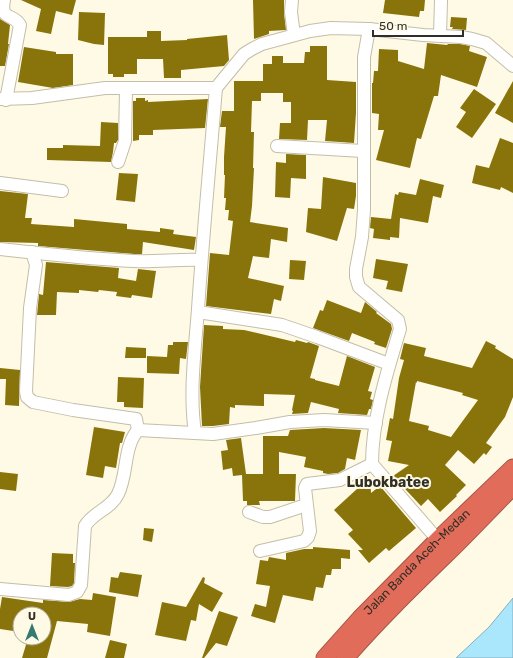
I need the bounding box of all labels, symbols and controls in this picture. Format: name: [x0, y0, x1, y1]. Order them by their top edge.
scale bar: [373, 12, 463, 38]
text: 50 m: [379, 19, 407, 33]
district label: Lubokbatee: [346, 474, 430, 491]
street label: Jalan Banda Aceh-Medan: [361, 506, 473, 618]
north arrow: [12, 606, 52, 646]
text: U: [28, 610, 36, 623]

